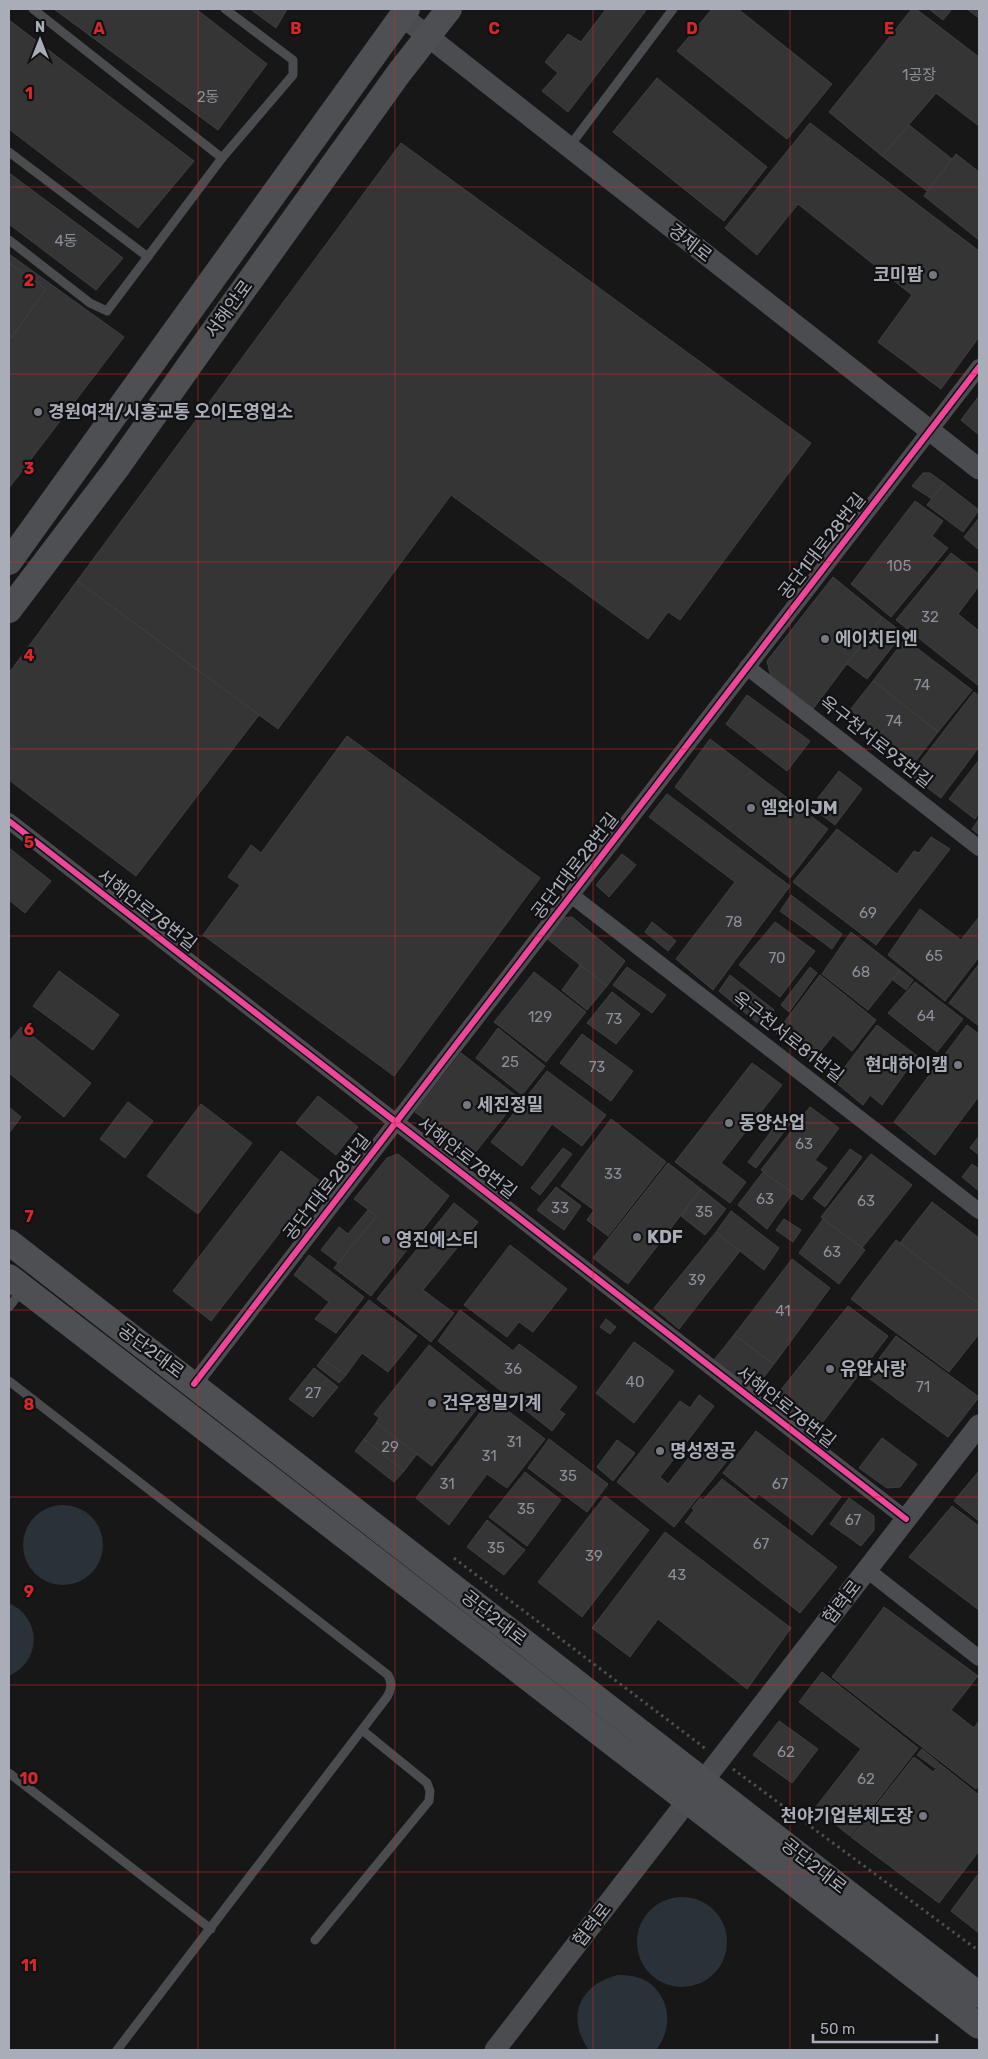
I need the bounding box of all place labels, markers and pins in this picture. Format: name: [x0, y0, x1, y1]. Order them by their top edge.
place label: 코미팜: [873, 264, 923, 286]
marker: 코미팜: [927, 269, 939, 281]
place label: 경원여객/시흥교통 오이도영업소: [48, 401, 293, 423]
marker: 경원여객/시흥교통 오이도영업소: [32, 406, 44, 418]
place label: 에이치티엔: [835, 628, 918, 650]
marker: 에이치티엔: [819, 633, 831, 645]
place label: 엠와이JM: [761, 797, 838, 819]
marker: 엠와이JM: [745, 802, 757, 814]
place label: 현대하이캠: [865, 1054, 948, 1076]
marker: 현대하이캠: [952, 1059, 964, 1071]
place label: 세진정밀: [477, 1094, 543, 1116]
marker: 세진정밀: [461, 1099, 473, 1111]
place label: 동양산업: [739, 1112, 805, 1134]
marker: 동양산업: [723, 1117, 735, 1129]
place label: KDF: [647, 1226, 683, 1248]
place label: 영진에스티: [396, 1229, 479, 1251]
marker: KDF: [631, 1231, 643, 1243]
marker: 영진에스티: [380, 1234, 392, 1246]
place label: 유압사랑: [840, 1358, 907, 1380]
marker: 유압사랑: [824, 1363, 836, 1375]
place label: 건우정밀기계: [442, 1392, 541, 1414]
marker: 건우정밀기계: [426, 1397, 438, 1409]
place label: 명성정공: [670, 1440, 736, 1462]
marker: 명성정공: [654, 1445, 666, 1457]
place label: 천야기업분체도장: [781, 1805, 913, 1827]
marker: 천야기업분체도장: [917, 1810, 929, 1822]

